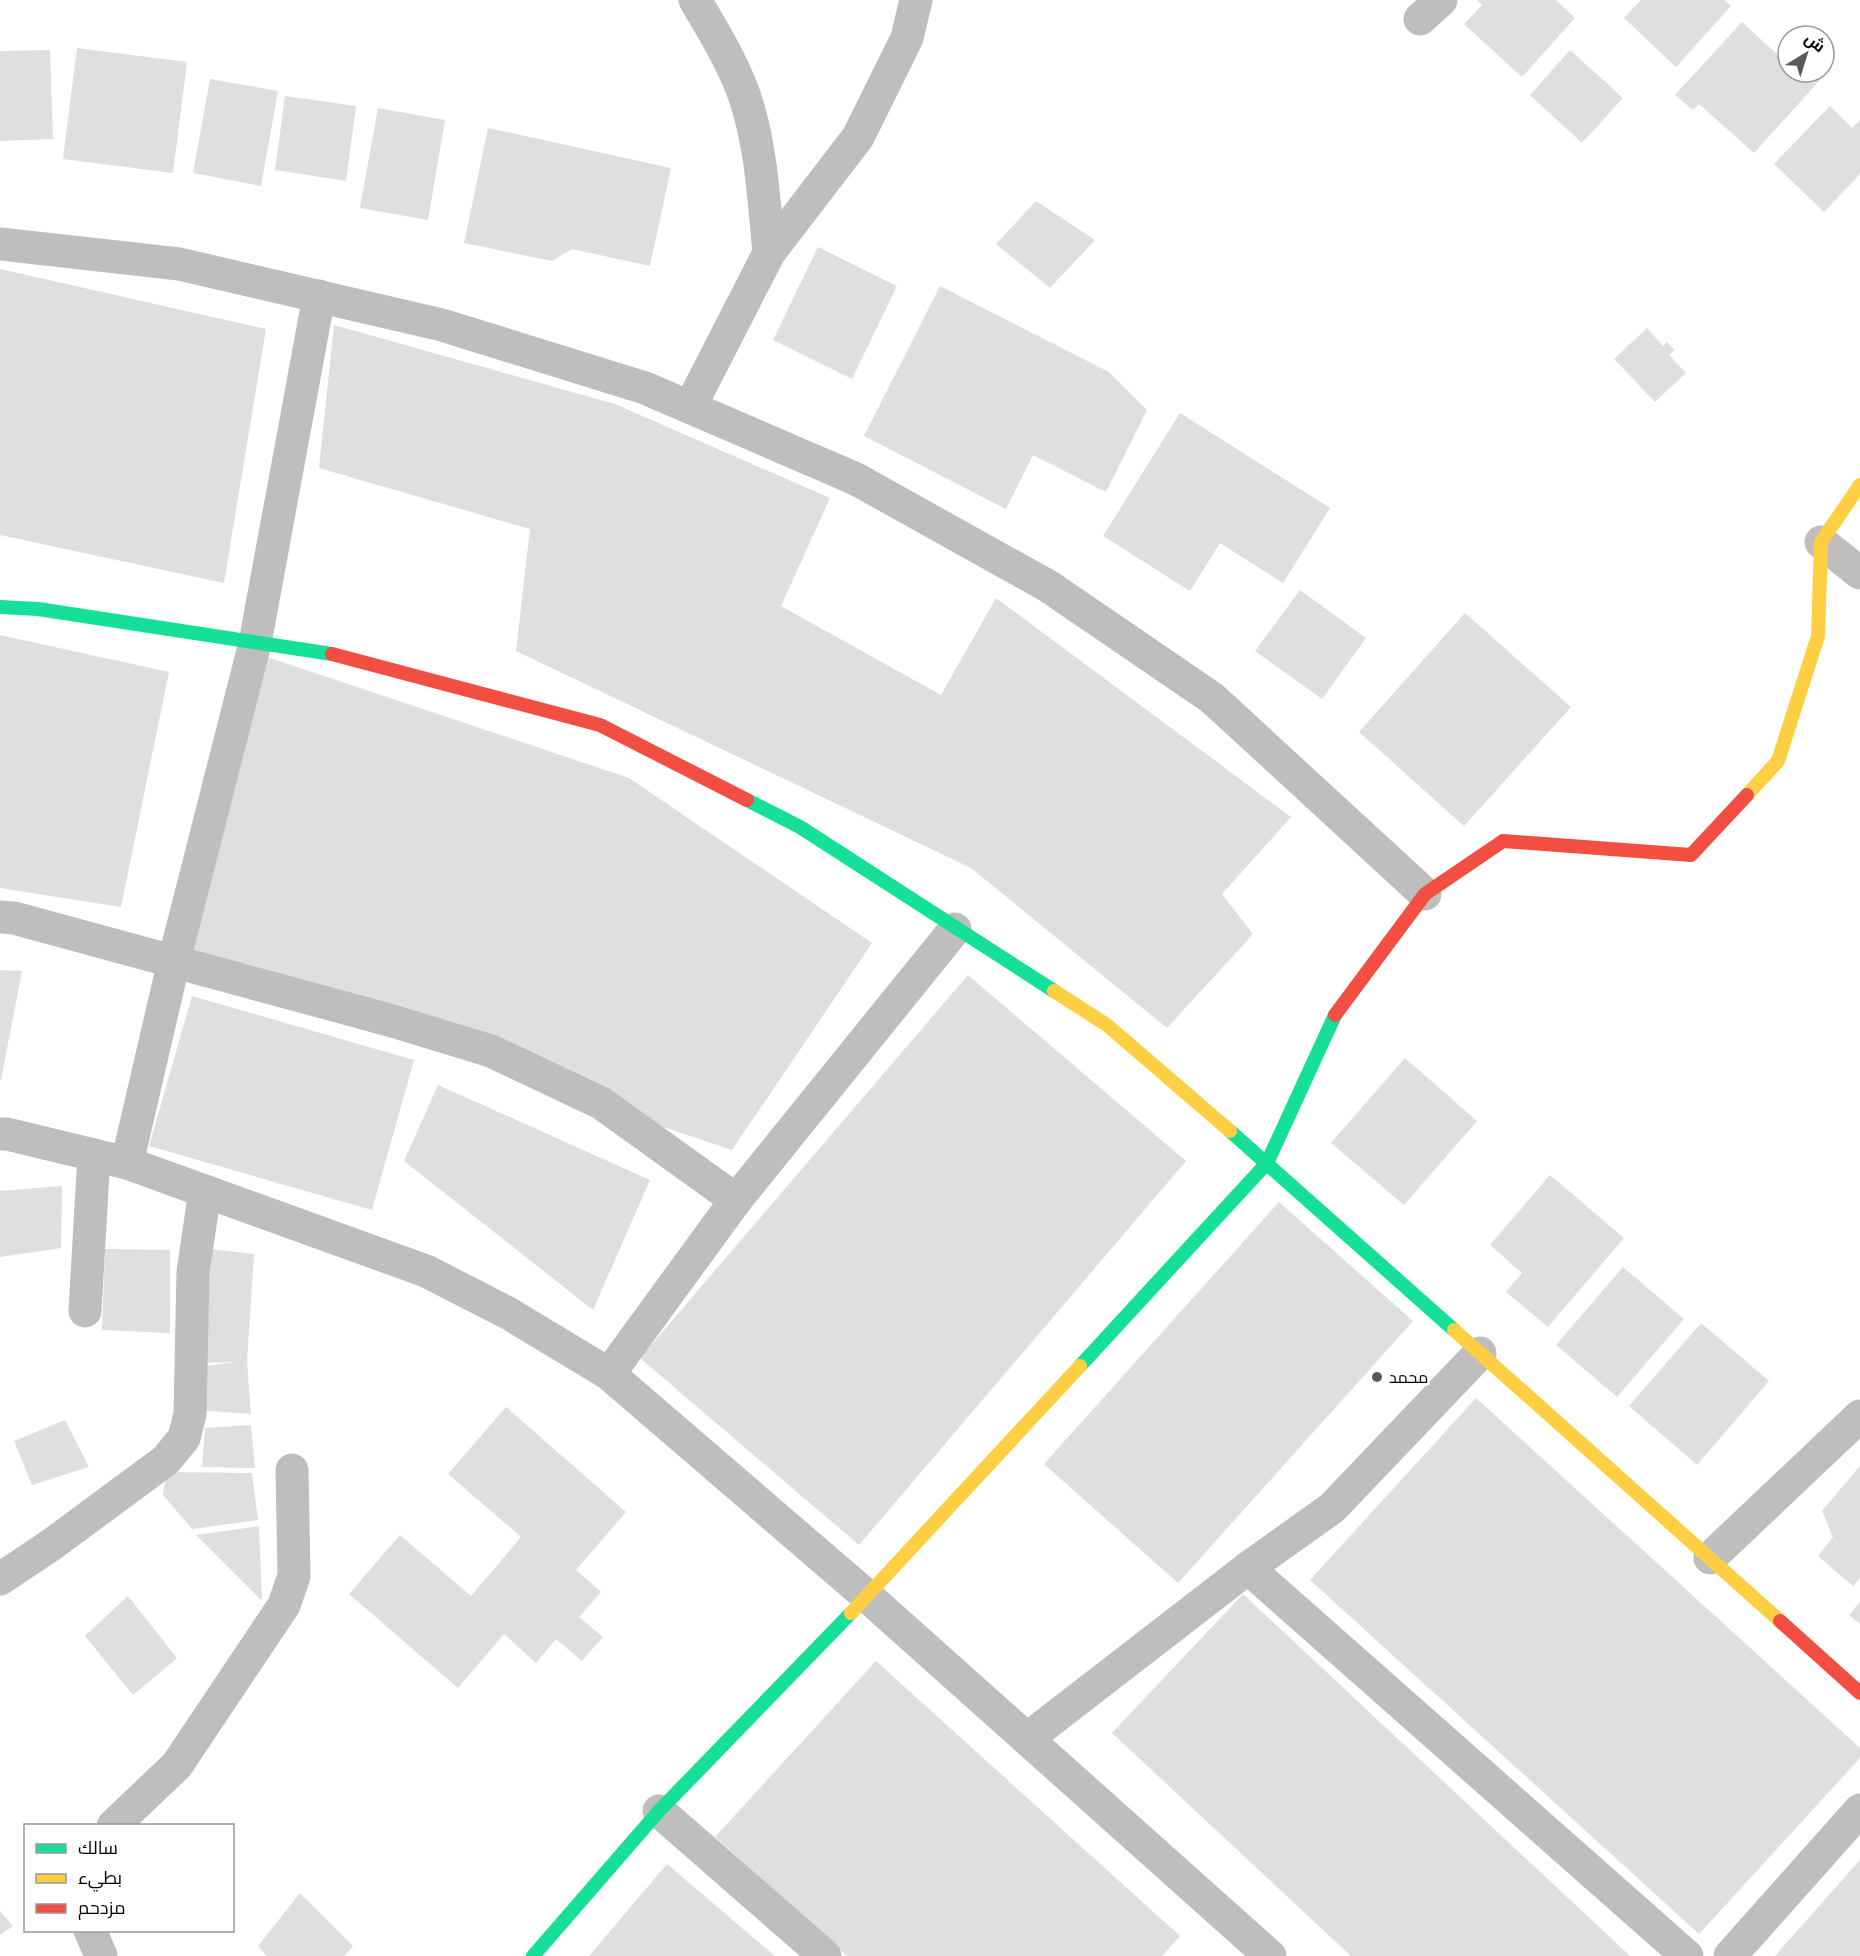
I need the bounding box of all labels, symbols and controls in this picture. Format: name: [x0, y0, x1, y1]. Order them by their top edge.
north arrow: [1776, 24, 1836, 84]
text: ش: [1801, 30, 1828, 56]
place label: محمد: [1389, 1369, 1428, 1386]
marker: محمد: [1370, 1370, 1384, 1384]
legend: [24, 1824, 234, 1932]
text: سالك: [78, 1838, 118, 1858]
text: بطيء: [78, 1868, 122, 1892]
text: مزدحم: [78, 1898, 126, 1920]

